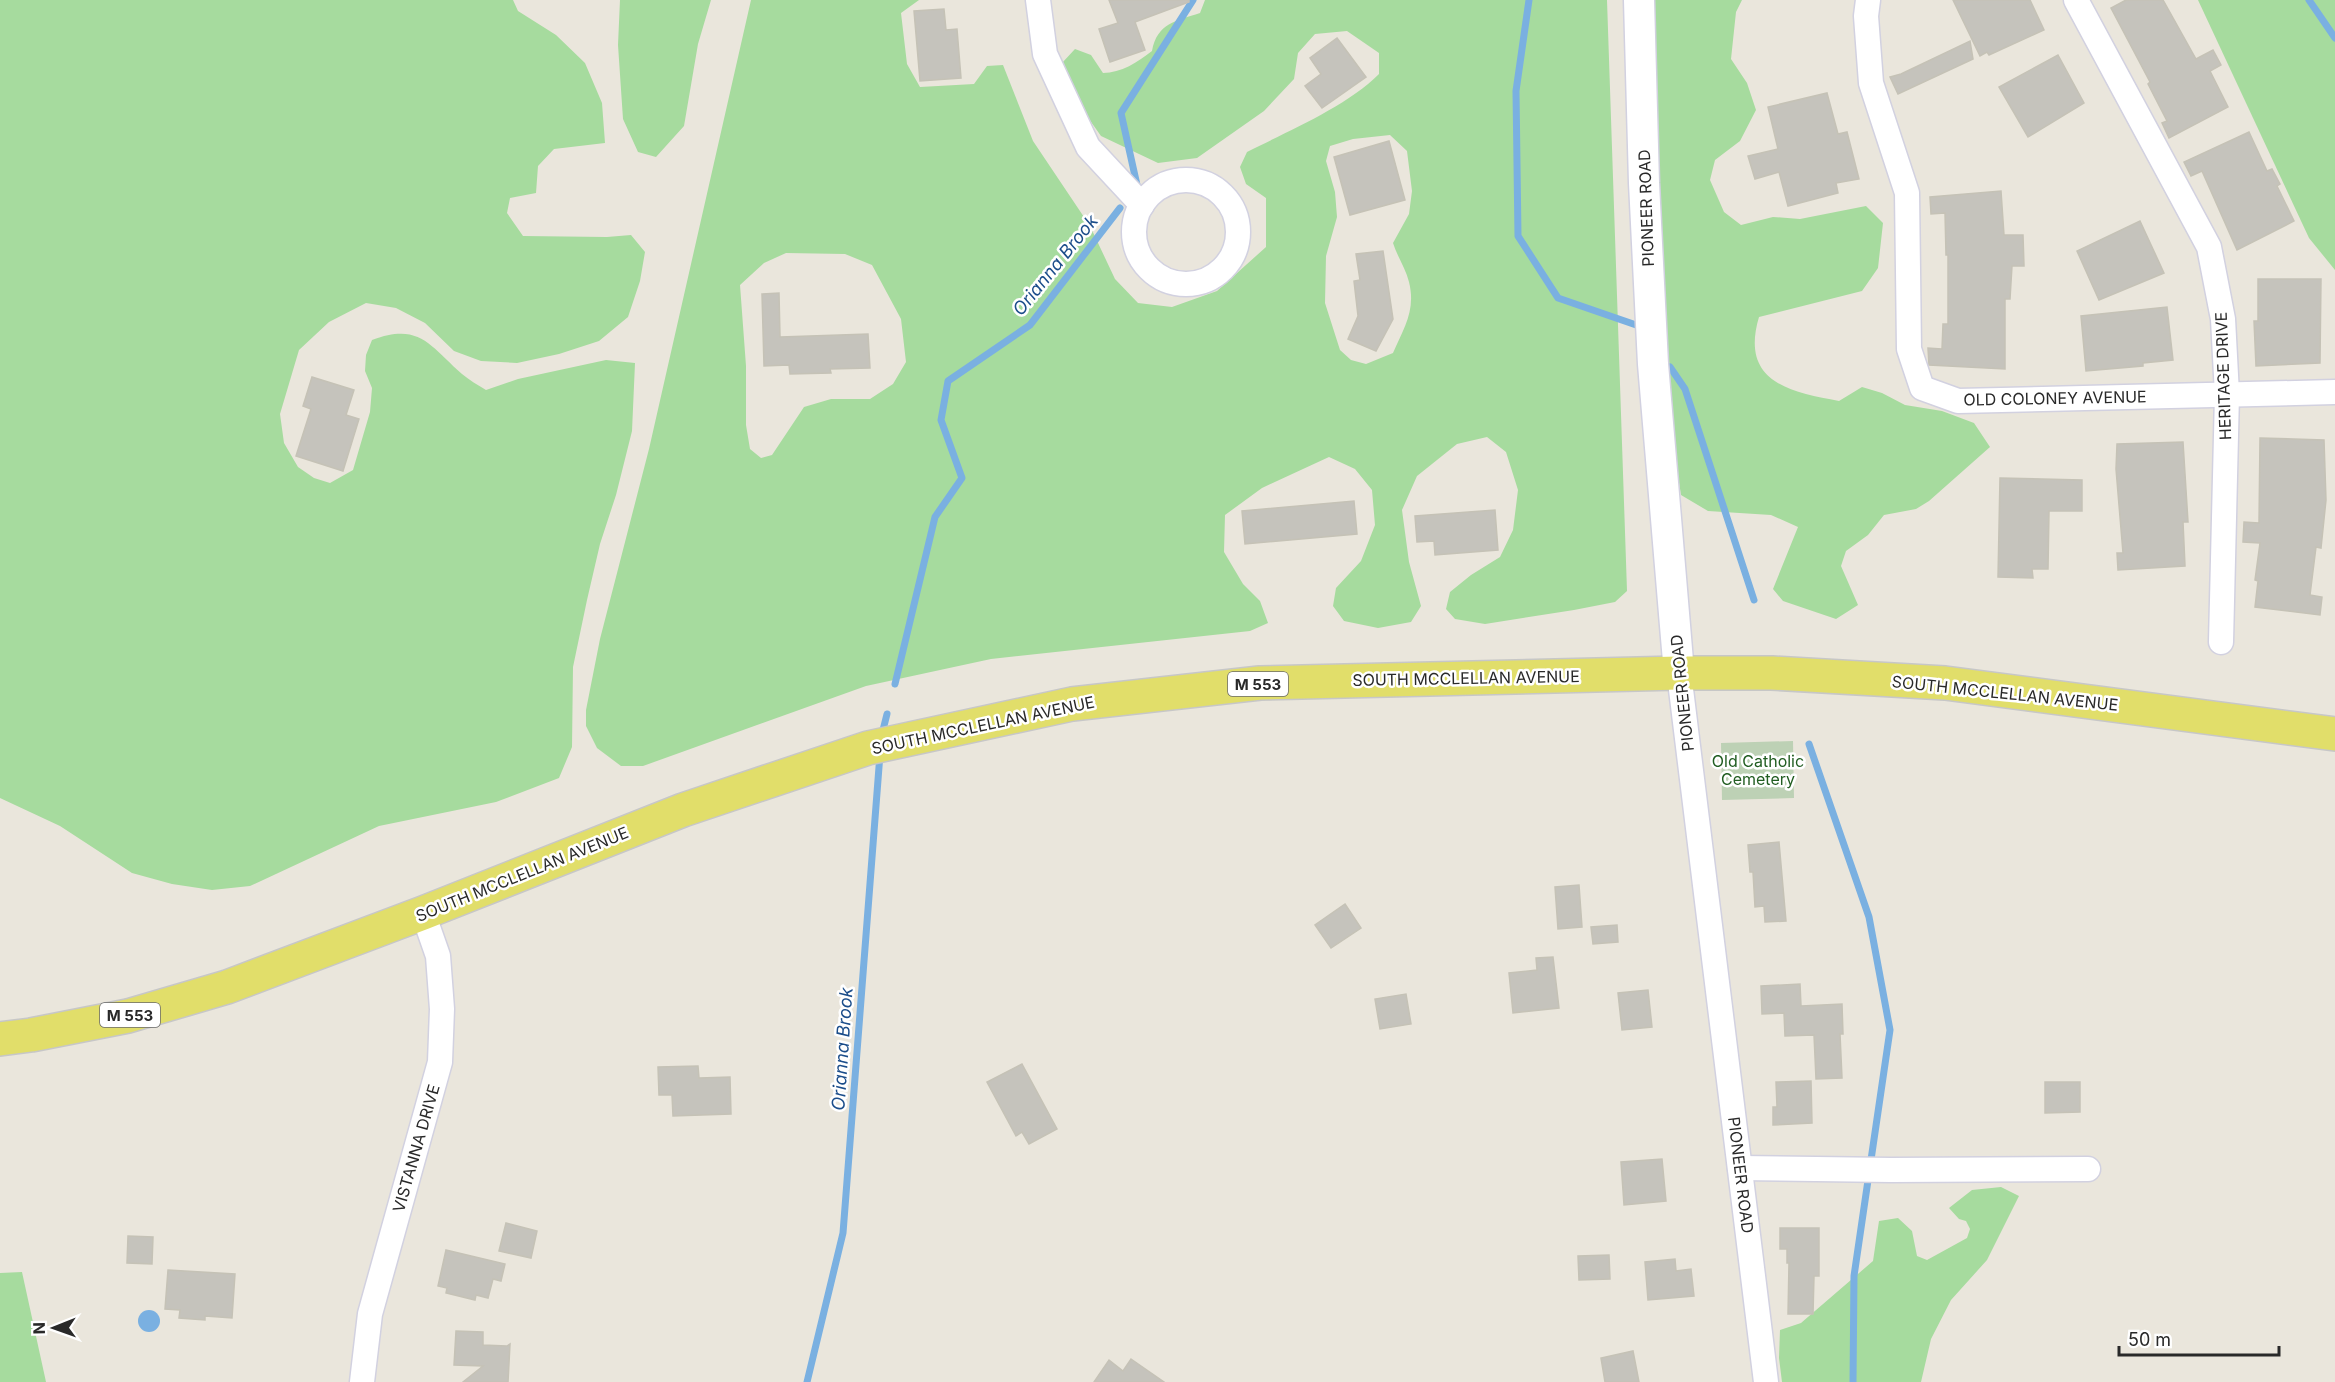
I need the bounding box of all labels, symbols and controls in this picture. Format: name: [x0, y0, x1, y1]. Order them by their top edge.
street label: PIONEER ROAD: [1634, 149, 1658, 267]
water label: Orianna Brook: [1008, 210, 1103, 320]
street label: HERITAGE DRIVE: [2211, 311, 2235, 441]
street label: OLD COLONEY AVENUE: [1963, 386, 2147, 410]
street label: PIONEER ROAD: [1666, 634, 1698, 752]
street label: SOUTH MCCLELLAN AVENUE: [1352, 666, 1580, 690]
street label: SOUTH MCCLELLAN AVENUE: [1891, 671, 2119, 715]
road number: M 553: [1228, 672, 1288, 696]
street label: SOUTH MCCLELLAN AVENUE: [870, 692, 1096, 758]
park label: Old Catholic Cemetery: [1712, 751, 1804, 789]
street label: SOUTH MCCLELLAN AVENUE: [413, 822, 631, 926]
water label: Orianna Brook: [827, 986, 857, 1111]
road number: M 553: [100, 1003, 160, 1027]
street label: VISTANNA DRIVE: [388, 1082, 444, 1214]
street label: PIONEER ROAD: [1724, 1116, 1758, 1234]
north arrow: [24, 1298, 84, 1358]
scale bar: [2119, 1319, 2280, 1357]
text: N: [29, 1322, 49, 1335]
text: 50 m: [2128, 1329, 2171, 1350]

